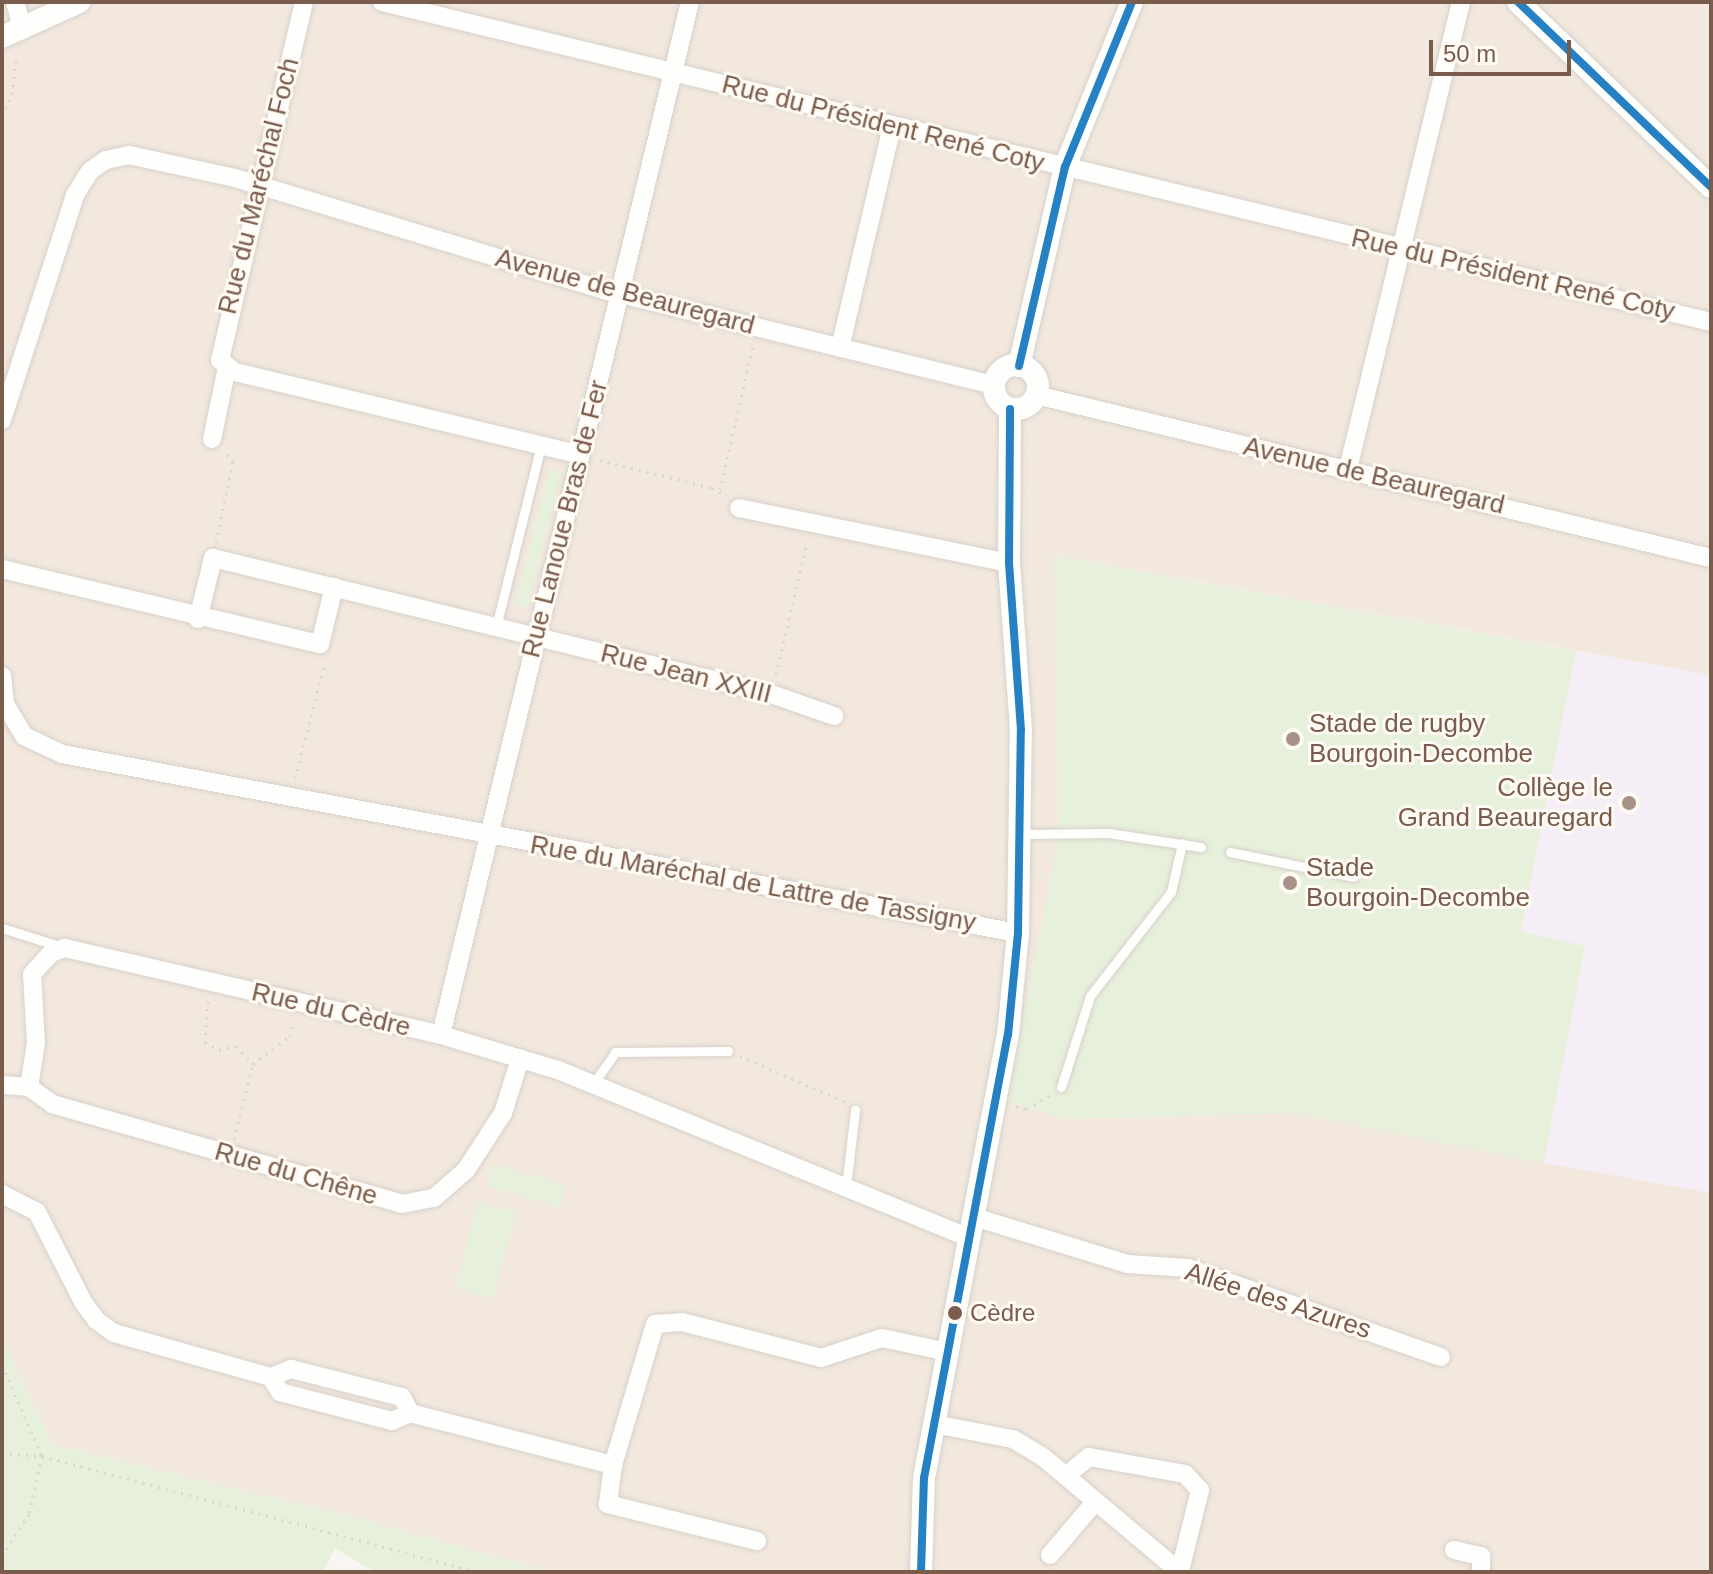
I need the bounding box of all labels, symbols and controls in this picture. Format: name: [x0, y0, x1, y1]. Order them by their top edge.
scale bar: [1433, 24, 1575, 74]
text: 50 m: [1443, 40, 1496, 67]
street label: Rue du Maréchal Foch: [212, 55, 306, 317]
street label: Rue du Président René Coty: [719, 69, 1047, 179]
street label: Rue du Président René Coty: [1348, 223, 1678, 327]
street label: Avenue de Beauregard: [492, 242, 758, 342]
street label: Rue Lanoue Bras de Fer: [515, 377, 615, 661]
street label: Avenue de Beauregard: [1240, 431, 1508, 521]
street label: Rue Jean XXIII: [597, 638, 775, 710]
place label: Stade de rugby Bourgoin-Decombe: [1309, 708, 1533, 770]
marker: Stade de rugby Bourgoin-Decombe: [1284, 730, 1302, 748]
place label: Collège le Grand Beauregard: [1398, 772, 1613, 834]
marker: Collège le Grand Beauregard: [1620, 794, 1638, 812]
street label: Rue du Maréchal de Lattre de Tassigny: [528, 829, 978, 939]
place label: Stade Bourgoin-Decombe: [1306, 852, 1530, 914]
marker: Stade Bourgoin-Decombe: [1281, 874, 1299, 892]
street label: Rue du Cèdre: [249, 977, 413, 1043]
street label: Rue du Chêne: [211, 1136, 381, 1212]
street label: Allée des Azures: [1180, 1256, 1376, 1346]
place label: Cèdre: [970, 1299, 1035, 1327]
marker: Cèdre: [947, 1305, 963, 1321]

